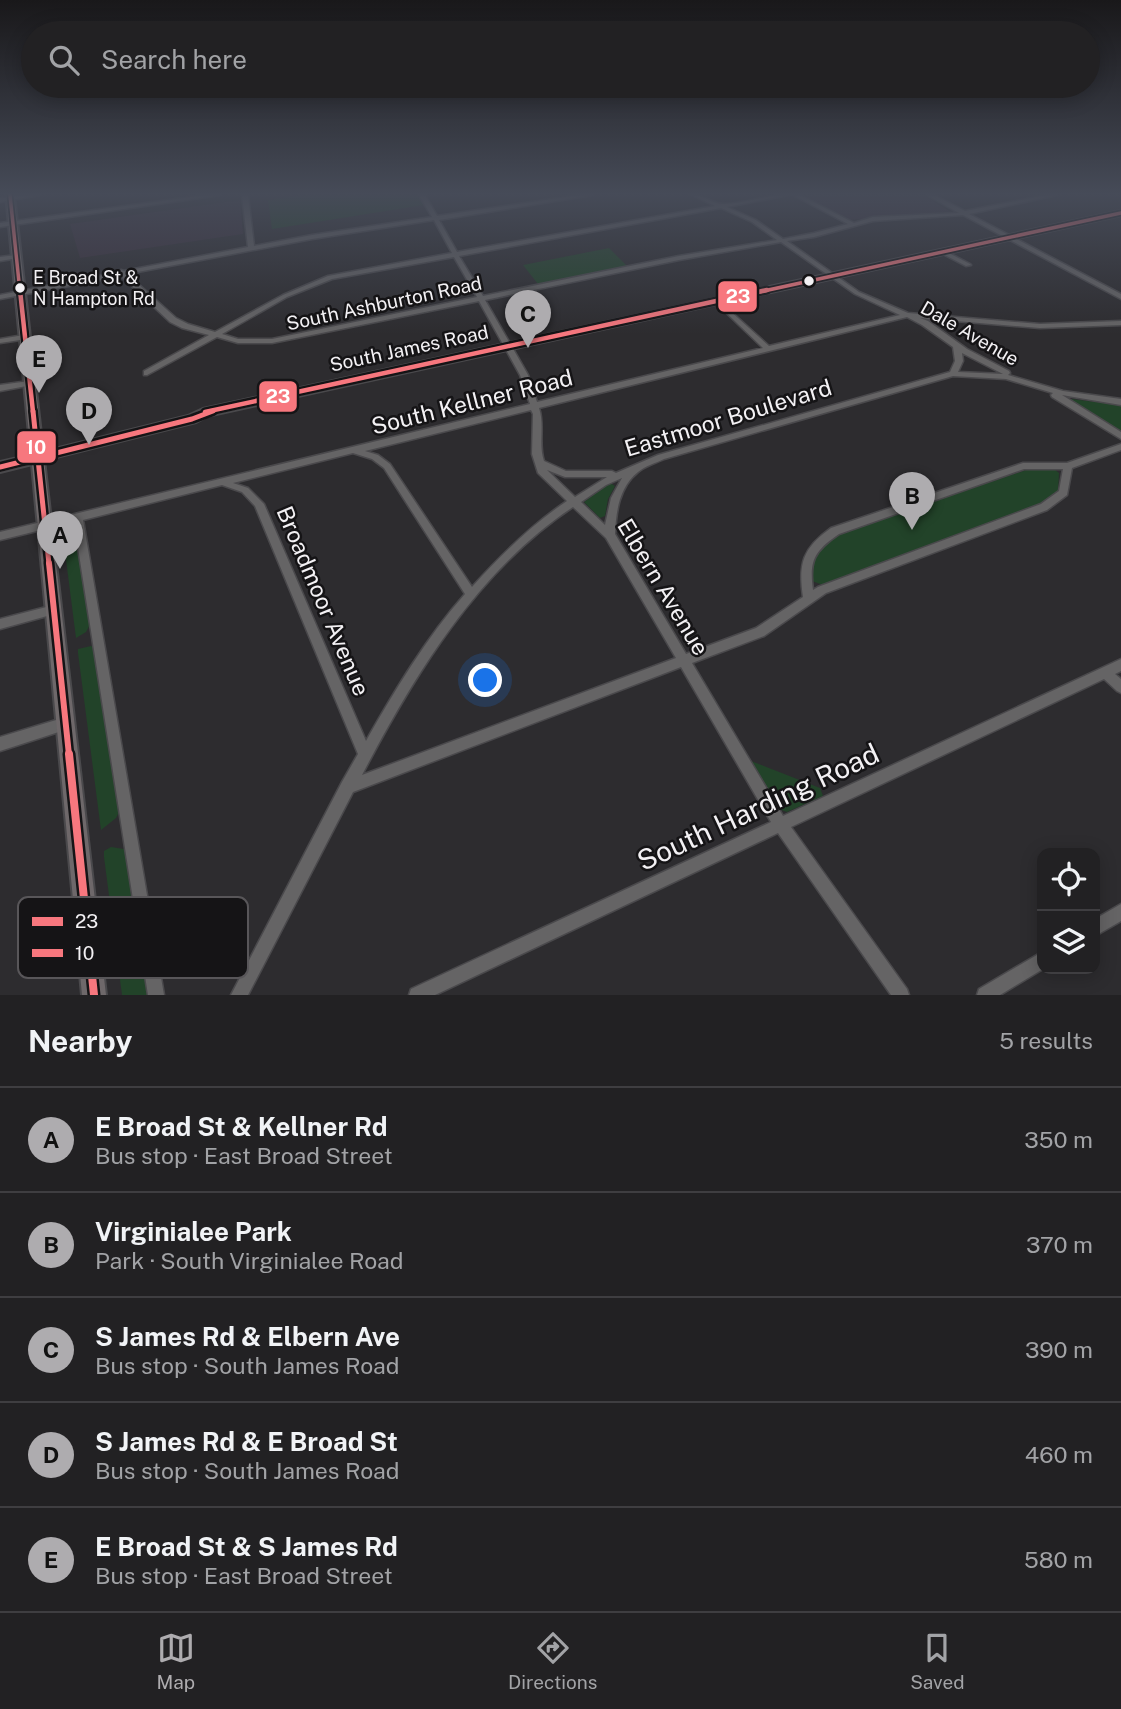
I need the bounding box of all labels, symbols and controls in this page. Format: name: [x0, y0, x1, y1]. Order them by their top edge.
search box: [21, 21, 1100, 98]
icon: search: [45, 41, 83, 79]
text: Search here: [101, 44, 247, 75]
place label: E Broad St & N Hampton Rd: [33, 267, 155, 309]
street label: South Ashburton Road: [284, 272, 484, 334]
unlabelled marker: [802, 274, 816, 288]
line badge: 23: [717, 280, 758, 313]
marker: E Broad St & N Hampton Rd: [13, 281, 27, 295]
text: 23: [726, 285, 750, 307]
pin: C: [505, 290, 551, 348]
street label: Dale Avenue: [917, 296, 1023, 370]
street label: South James Road: [328, 320, 490, 376]
pin: E: [16, 335, 62, 393]
street label: South Kellner Road: [368, 363, 575, 440]
street label: Eastmoor Boulevard: [621, 373, 835, 462]
line badge: 23: [258, 380, 298, 413]
text: 23: [266, 385, 290, 407]
pin: D: [66, 387, 112, 445]
line badge: 10: [16, 430, 57, 464]
text: 10: [26, 436, 46, 458]
pin: B: [889, 472, 935, 530]
street label: Broadmoor Avenue: [271, 502, 376, 700]
pin: A: [37, 511, 83, 569]
street label: Elbern Avenue: [612, 514, 715, 660]
your location: [468, 663, 502, 697]
street label: South Harding Road: [632, 736, 884, 877]
map controls: [1037, 848, 1100, 974]
button: locate: [1037, 848, 1100, 911]
legend: [18, 897, 248, 978]
text: 23: [75, 910, 98, 932]
button: layers: [1037, 911, 1100, 974]
text: 10: [75, 942, 94, 964]
text: Nearby: [28, 1023, 132, 1059]
text: 5 results: [999, 1027, 1093, 1054]
text: E Broad St & Kellner Rd: [95, 1111, 387, 1142]
text: A: [43, 1126, 59, 1153]
text: 350 m: [1024, 1126, 1093, 1153]
text: Bus stop · East Broad Street: [95, 1142, 393, 1169]
text: Virginialee Park: [95, 1216, 292, 1247]
text: B: [43, 1231, 59, 1258]
text: 370 m: [1026, 1231, 1093, 1258]
text: Park · South Virginialee Road: [95, 1247, 403, 1274]
text: S James Rd & Elbern Ave: [95, 1321, 400, 1352]
text: C: [43, 1336, 59, 1363]
text: 390 m: [1025, 1336, 1093, 1363]
text: Bus stop · South James Road: [95, 1352, 399, 1379]
text: S James Rd & E Broad St: [95, 1426, 398, 1457]
text: D: [43, 1441, 59, 1468]
text: 460 m: [1025, 1441, 1093, 1468]
text: Bus stop · South James Road: [95, 1457, 399, 1484]
text: E Broad St & S James Rd: [95, 1531, 398, 1562]
text: E: [44, 1546, 58, 1573]
text: 580 m: [1024, 1546, 1093, 1573]
text: Bus stop · East Broad Street: [95, 1562, 393, 1589]
tab: Map: [156, 1629, 195, 1693]
tab: Directions: [508, 1629, 597, 1693]
tab: Saved: [910, 1629, 965, 1693]

